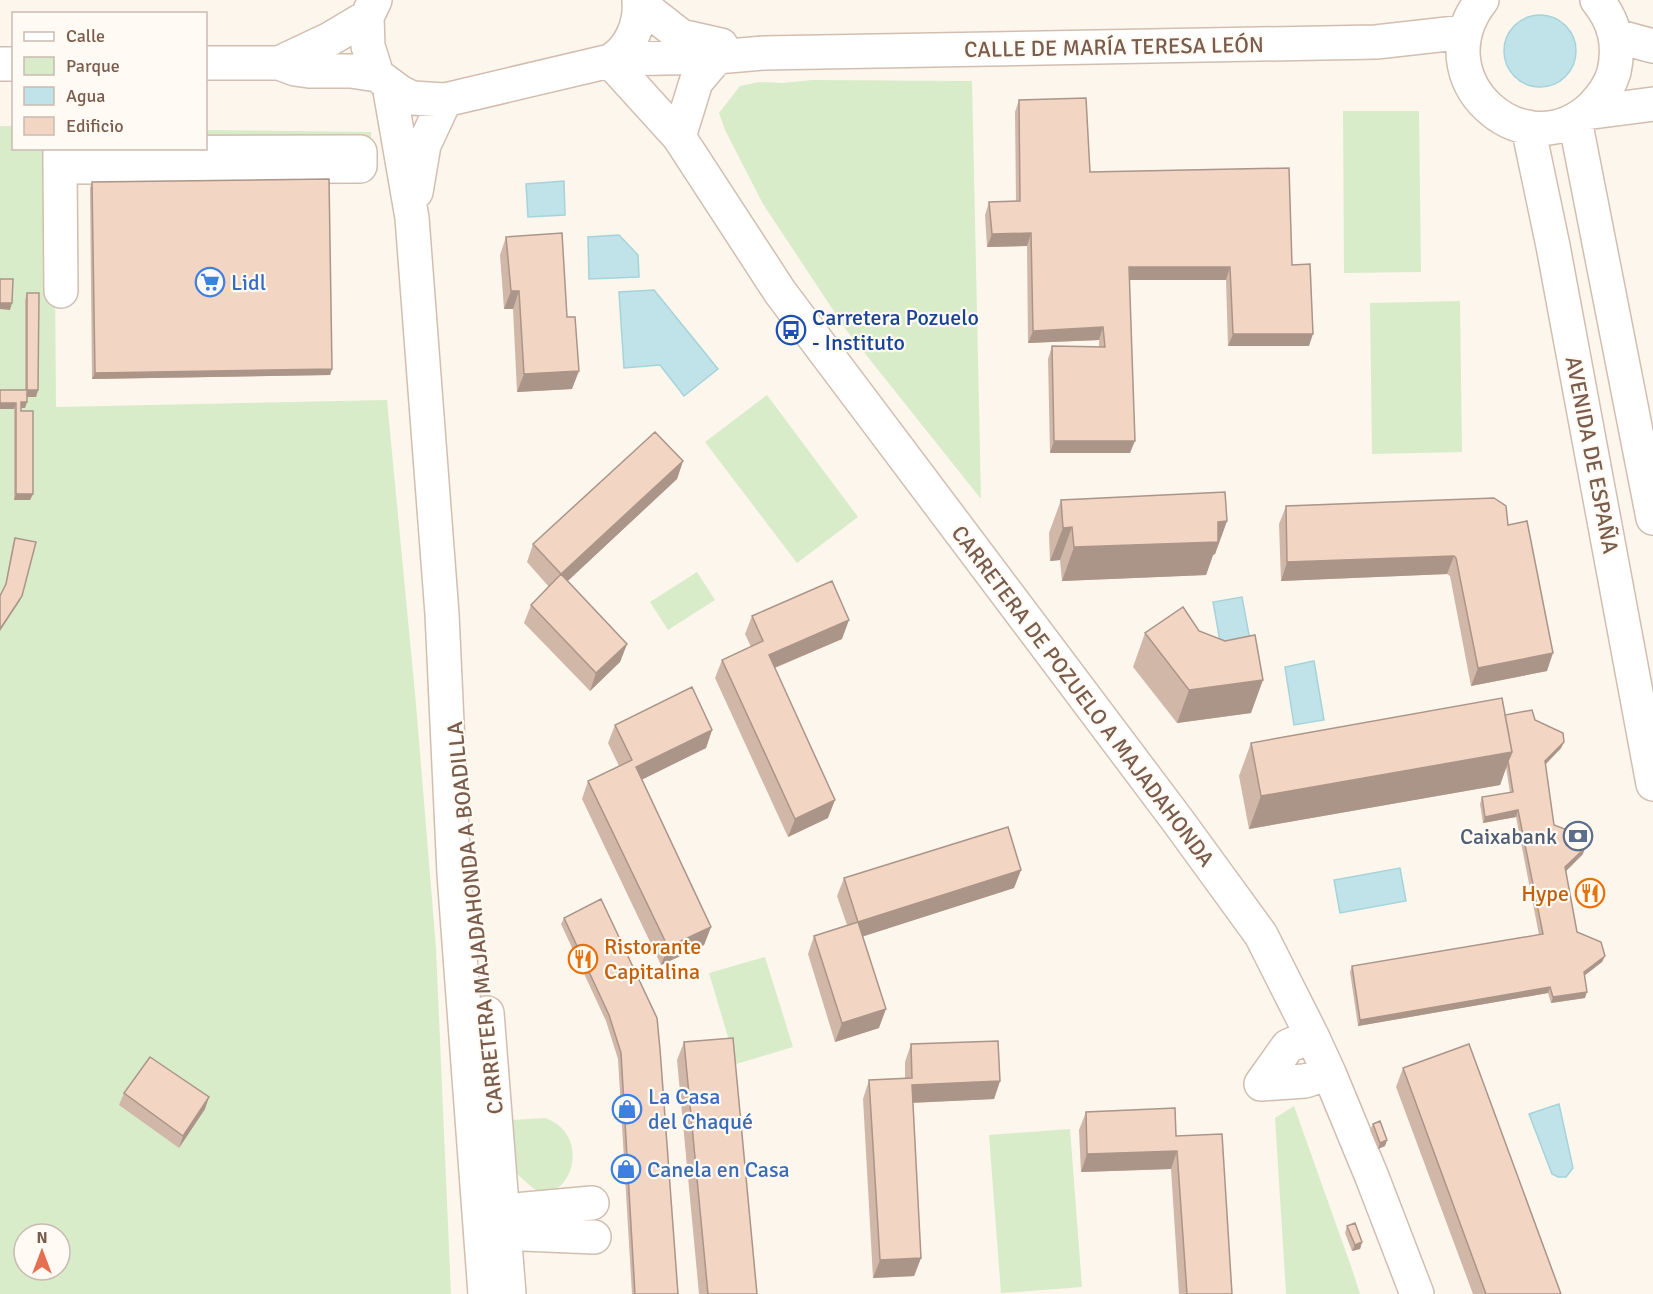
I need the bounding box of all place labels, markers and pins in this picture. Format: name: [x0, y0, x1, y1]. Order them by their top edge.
supermarket icon: Lidl: [194, 266, 226, 298]
place label: Lidl: [231, 269, 266, 296]
place label: Carretera Pozuelo - Instituto: [812, 304, 979, 356]
bus stop icon: Carretera Pozuelo - Instituto: [775, 314, 807, 346]
bank icon: Caixabank: [1562, 820, 1594, 852]
place label: Caixabank: [1460, 823, 1557, 850]
restaurant icon: Hype: [1574, 877, 1606, 909]
place label: Hype: [1521, 880, 1569, 907]
place label: Ristorante Capitalina: [604, 933, 701, 985]
restaurant icon: Ristorante Capitalina: [567, 943, 599, 975]
place label: La Casa del Chaqué: [648, 1083, 753, 1135]
shop icon: La Casa del Chaqué: [611, 1093, 643, 1125]
shop icon: Canela en Casa: [610, 1153, 642, 1185]
place label: Canela en Casa: [647, 1156, 790, 1183]

